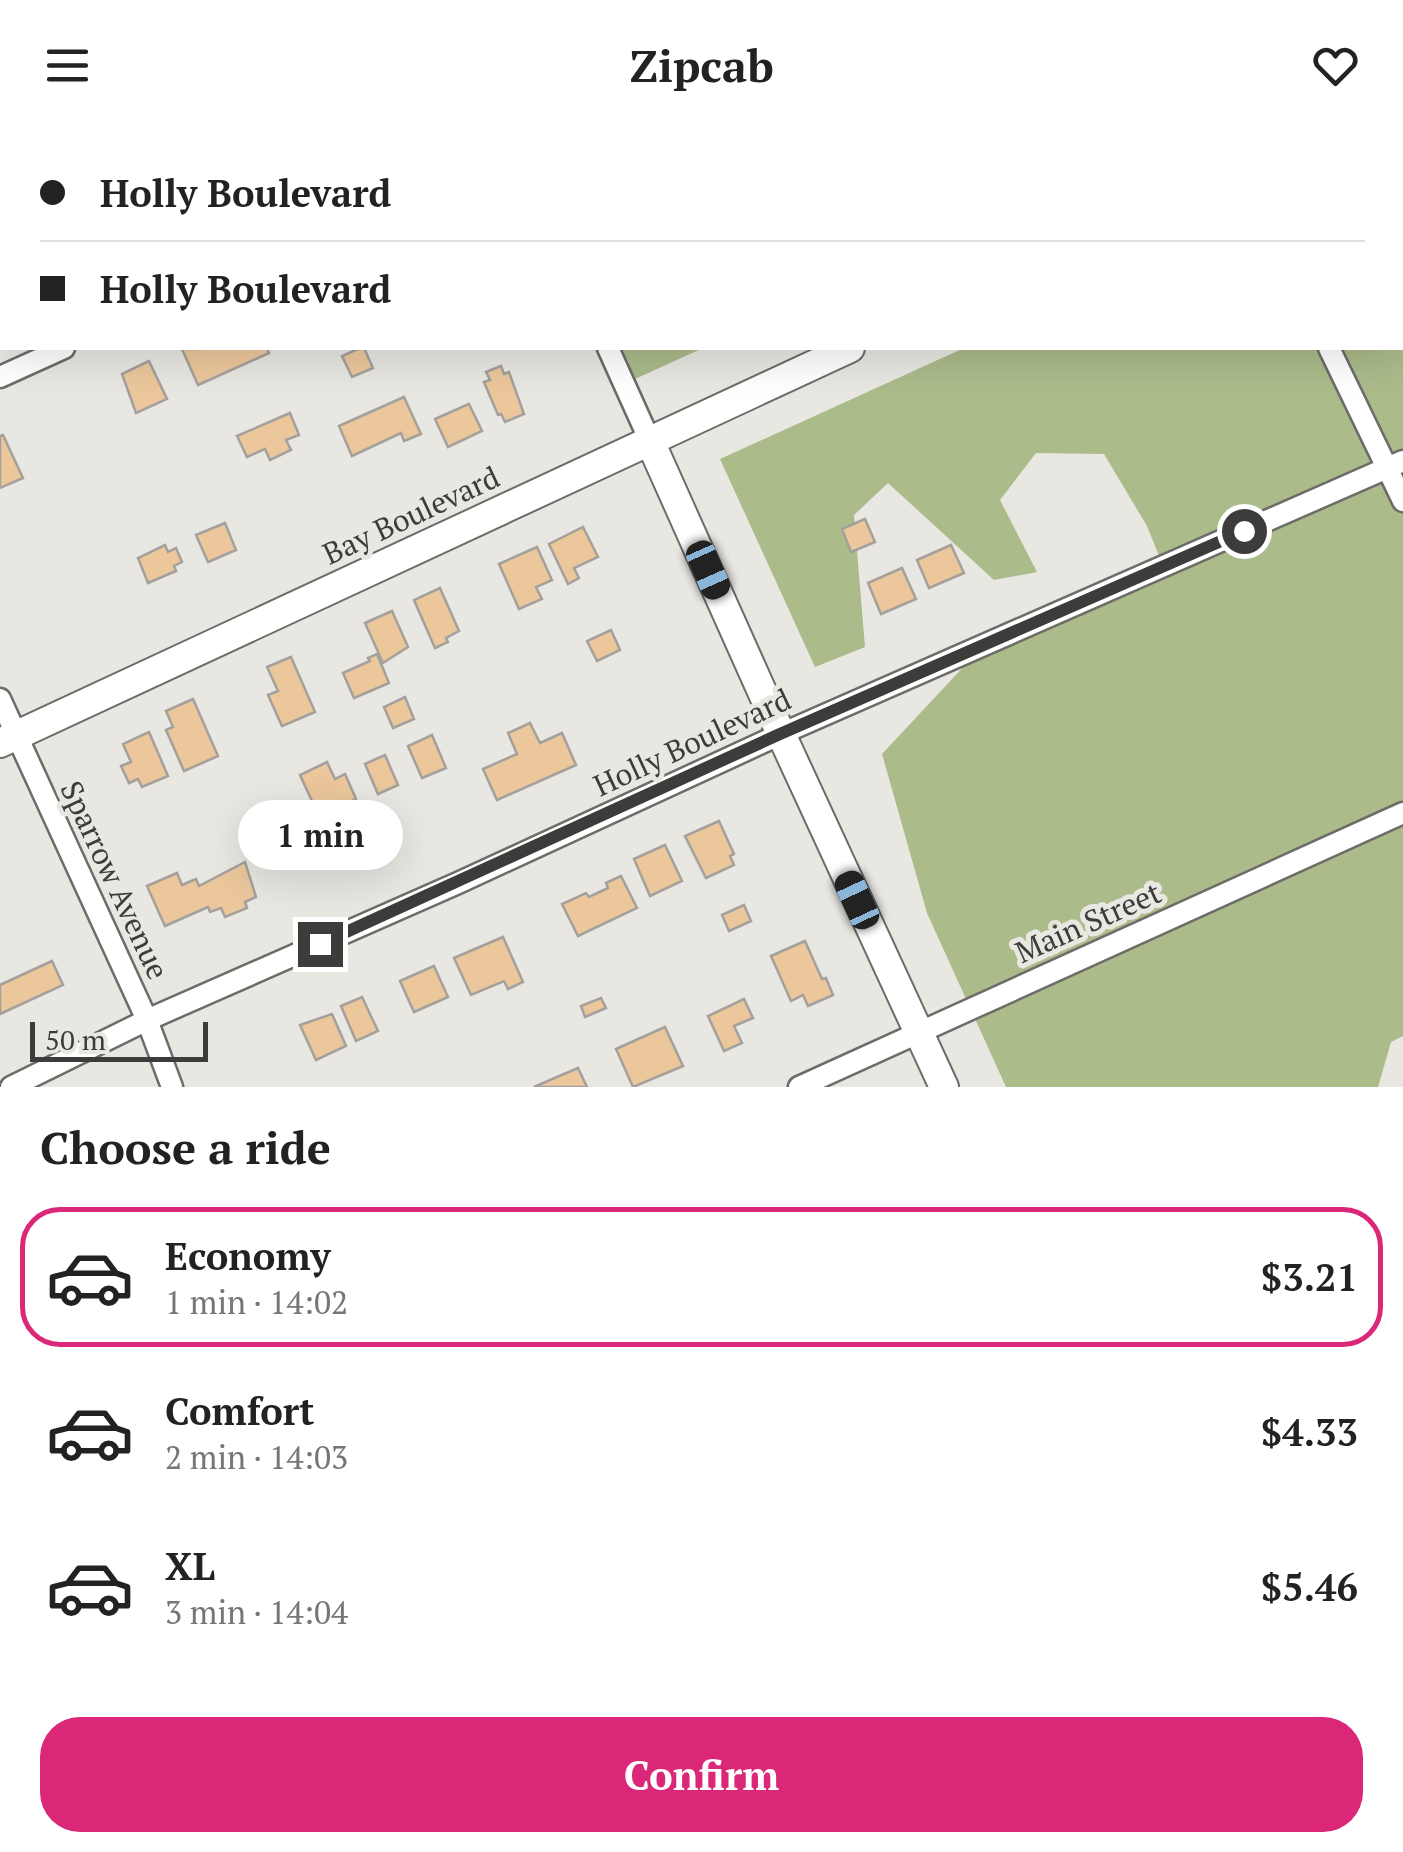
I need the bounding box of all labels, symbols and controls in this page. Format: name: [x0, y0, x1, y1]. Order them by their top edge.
text: Zipcab: [629, 35, 774, 95]
icon: menu: [40, 38, 95, 93]
icon: heart: [1308, 38, 1363, 93]
text: Holly Boulevard: [100, 168, 391, 218]
text: Holly Boulevard: [100, 264, 391, 314]
street label: Bay Boulevard: [316, 457, 506, 573]
route start: [1222, 509, 1267, 554]
car: [682, 536, 734, 604]
street label: Holly Boulevard: [587, 679, 797, 805]
street label: Sparrow Avenue: [52, 774, 178, 986]
callout: 1 min: [238, 799, 402, 869]
text: 1 min: [277, 814, 364, 856]
car: [831, 866, 883, 934]
street label: Main Street: [1009, 872, 1167, 972]
route end: [298, 922, 343, 967]
scale bar: [30, 1017, 208, 1061]
text: 50 m: [45, 1021, 106, 1058]
text: Choose a ride: [40, 1117, 331, 1177]
text: Economy: [165, 1231, 331, 1281]
icon: car: [45, 1232, 135, 1322]
text: $3.21: [1261, 1252, 1358, 1302]
text: 1 min · 14:02: [165, 1281, 348, 1323]
text: Comfort: [165, 1386, 314, 1436]
icon: car: [45, 1387, 135, 1477]
text: $4.33: [1261, 1407, 1358, 1457]
text: 2 min · 14:03: [165, 1436, 348, 1478]
text: XL: [165, 1541, 215, 1591]
icon: car: [45, 1542, 135, 1632]
text: $5.46: [1261, 1562, 1358, 1612]
text: 3 min · 14:04: [165, 1591, 348, 1633]
button: Confirm: [40, 1717, 1363, 1832]

